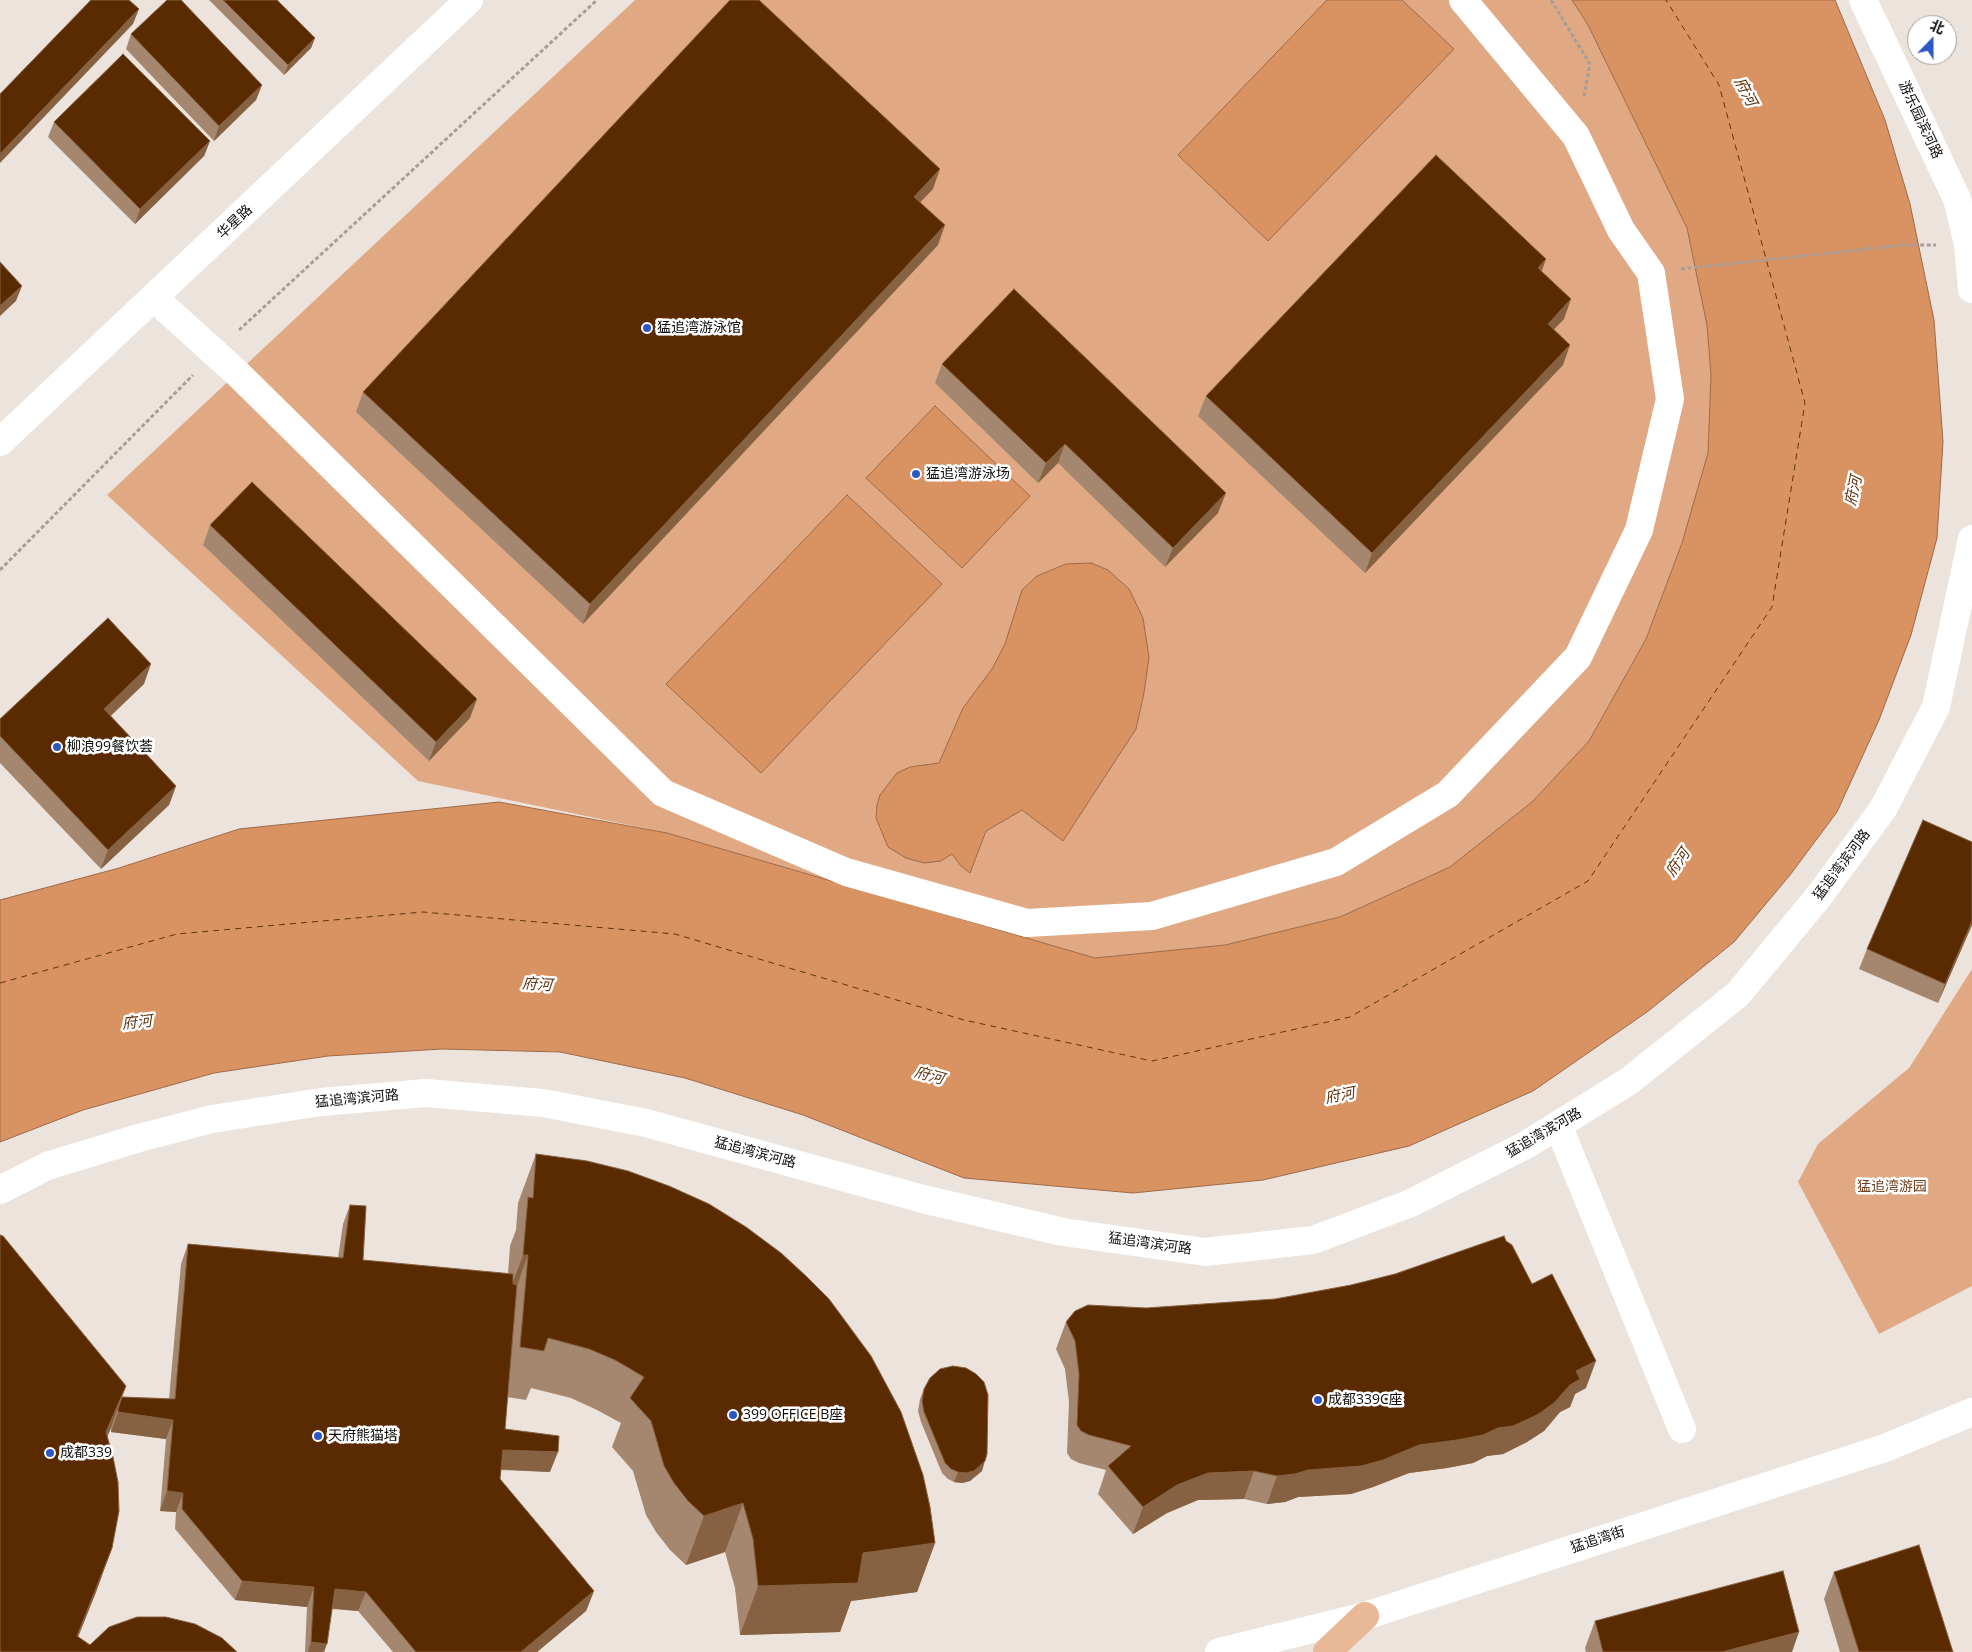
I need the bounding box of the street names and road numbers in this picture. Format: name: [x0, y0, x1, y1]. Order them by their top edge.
street label: 游乐园滨河路: [1895, 78, 1945, 162]
street label: 华星路: [214, 202, 256, 242]
street label: 猛追湾滨河路: [1810, 826, 1874, 904]
street label: 猛追湾滨河路: [314, 1087, 400, 1111]
street label: 猛追湾滨河路: [1503, 1105, 1585, 1161]
street label: 猛追湾滨河路: [712, 1134, 798, 1172]
street label: 猛追湾滨河路: [1107, 1230, 1193, 1258]
street label: 猛追湾街: [1569, 1523, 1627, 1557]

